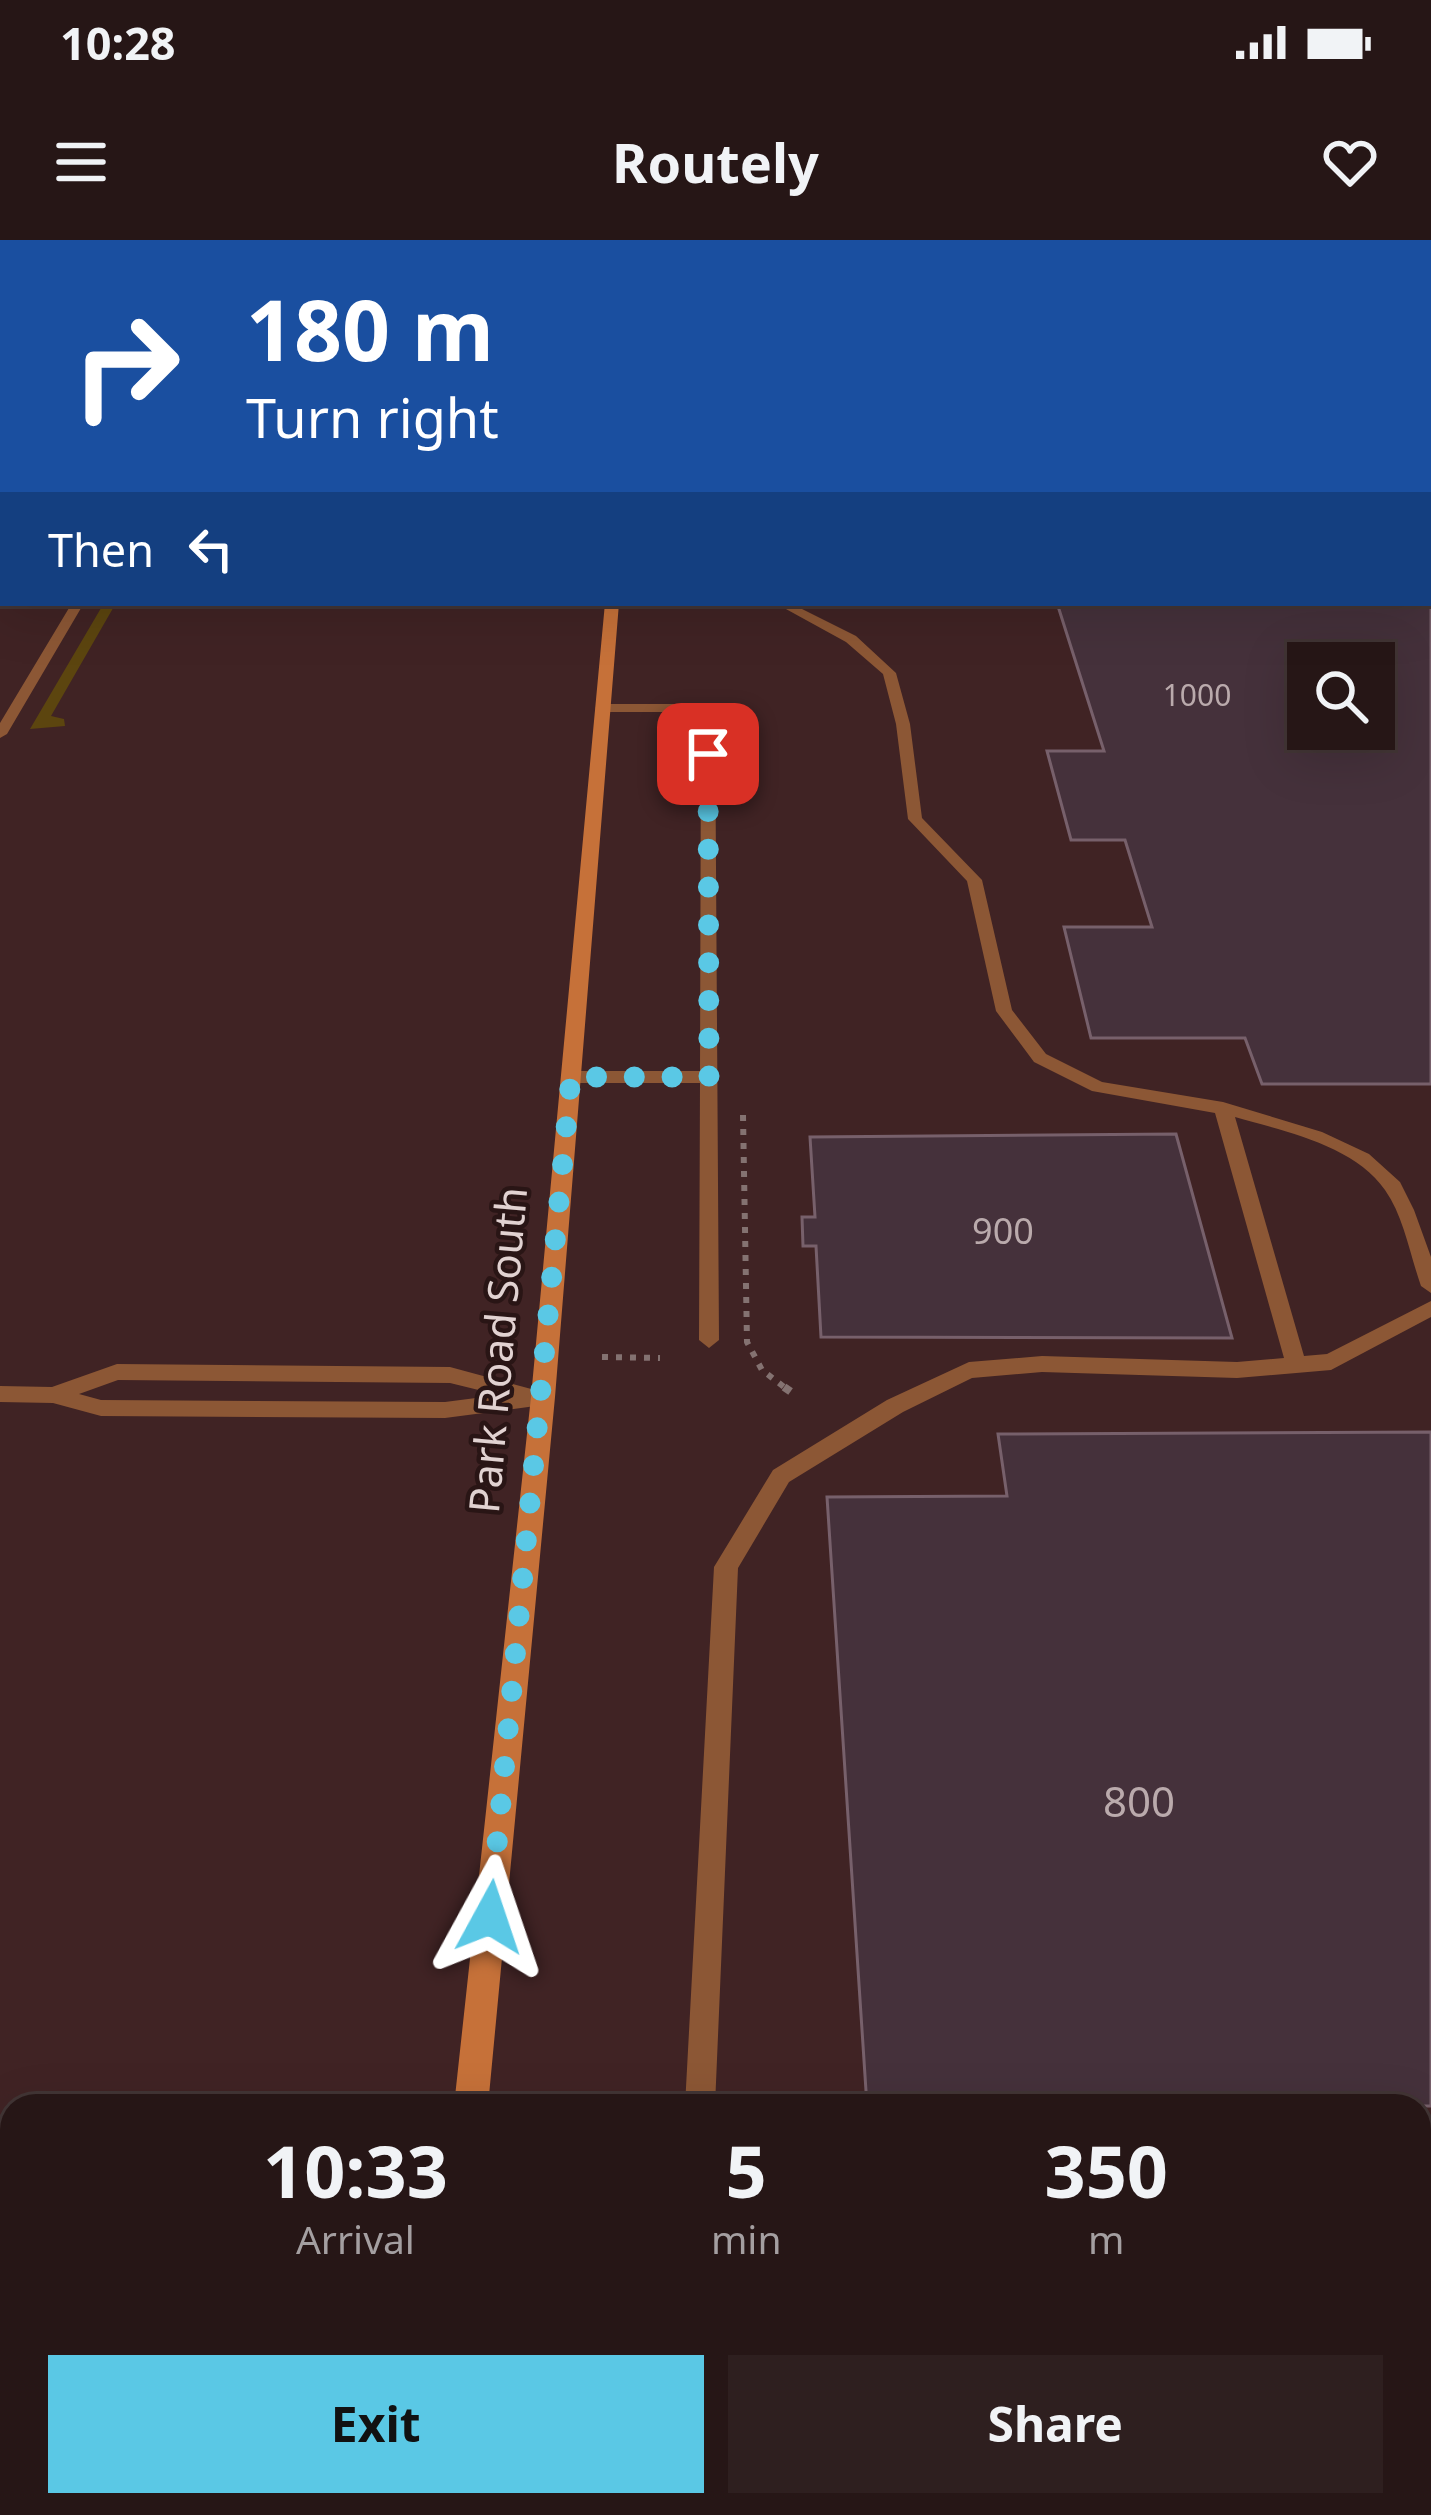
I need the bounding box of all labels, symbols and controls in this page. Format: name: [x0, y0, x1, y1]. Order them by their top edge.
text: 10:28: [60, 12, 176, 73]
text: Routely: [612, 125, 819, 199]
icon: menu: [48, 129, 114, 195]
icon: heart: [1317, 129, 1383, 195]
text: 180 m: [246, 271, 494, 386]
icon: right: [48, 288, 204, 444]
text: Turn right: [246, 380, 499, 454]
icon: left: [178, 516, 244, 582]
text: Then: [48, 519, 154, 580]
map controls: [1287, 642, 1395, 750]
button: search: [1287, 642, 1395, 750]
house number: 1000: [1163, 674, 1231, 715]
pin: [657, 703, 759, 805]
icon: arrive: [675, 721, 741, 787]
street label: Park Road South: [454, 1184, 539, 1515]
house number: 900: [972, 1206, 1034, 1255]
house number: 800: [1103, 1772, 1175, 1829]
position arrow: [427, 1854, 553, 1980]
text: 10:33: [263, 2121, 448, 2219]
text: 5: [726, 2121, 767, 2219]
text: 350: [1044, 2121, 1168, 2219]
text: Arrival: [296, 2212, 415, 2265]
text: min: [711, 2212, 782, 2265]
text: m: [1088, 2212, 1124, 2265]
button: Exit: [48, 2355, 704, 2493]
button: Share: [728, 2355, 1383, 2493]

